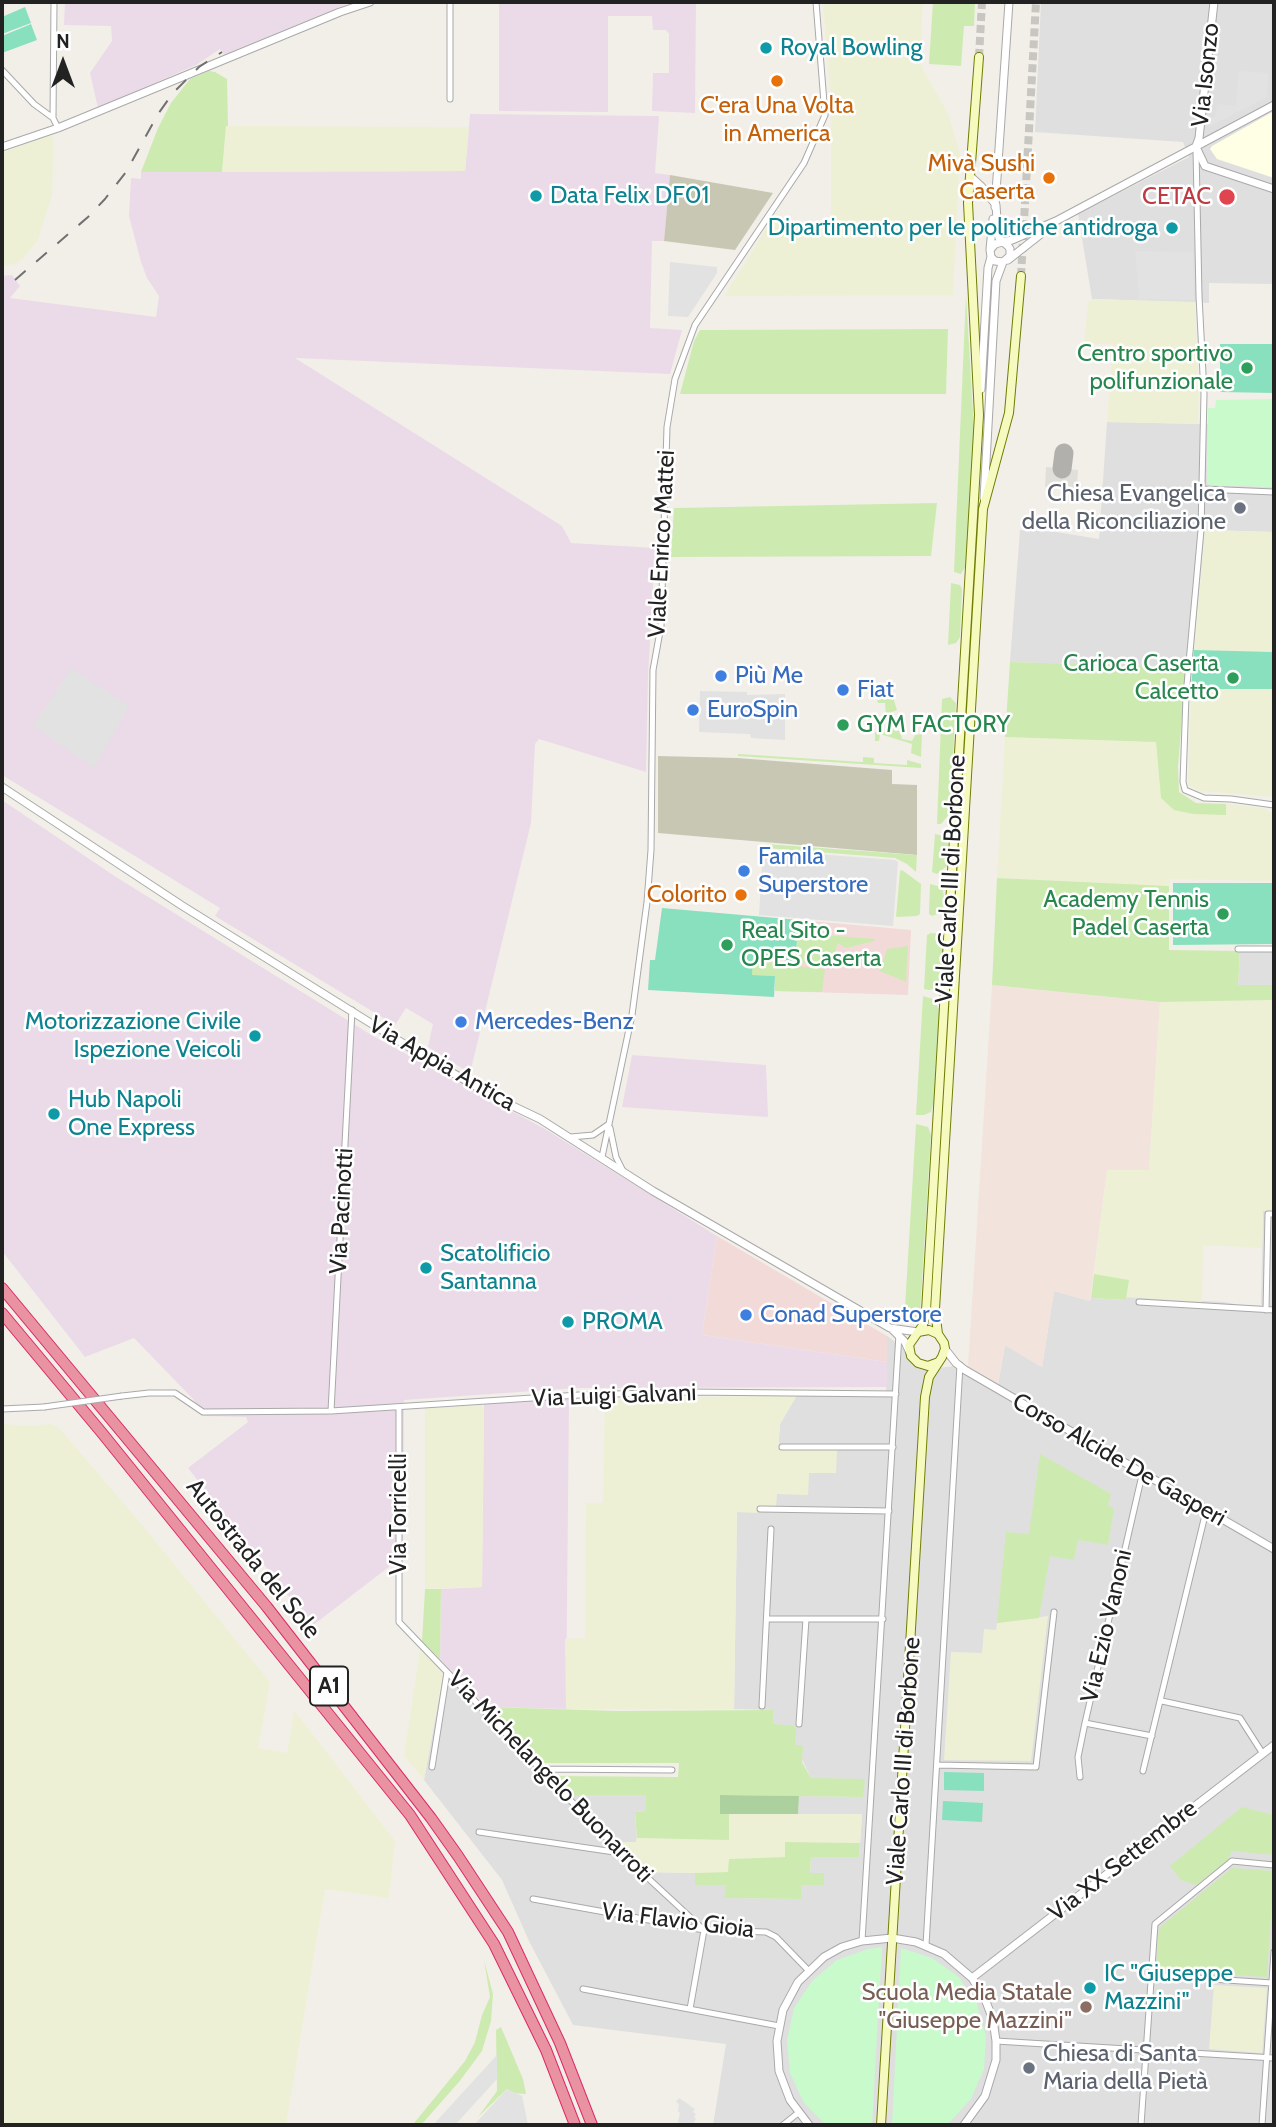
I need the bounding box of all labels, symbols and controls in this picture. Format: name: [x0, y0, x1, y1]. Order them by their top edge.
street label: Via Isonzo: [1186, 22, 1226, 128]
north arrow: [28, 28, 98, 98]
text: N: [56, 30, 70, 53]
place label: Royal Bowling: [780, 34, 922, 62]
marker: Royal Bowling: [758, 40, 774, 56]
marker: C'era Una Volta in America: [769, 73, 785, 89]
place label: C'era Una Volta in America: [700, 92, 854, 148]
place label: Mivà Sushi Caserta: [928, 150, 1035, 206]
marker: Mivà Sushi Caserta: [1041, 170, 1057, 186]
place label: Data Felix DF01: [550, 182, 709, 210]
place label: CETAC: [1142, 183, 1211, 211]
marker: CETAC: [1217, 187, 1237, 207]
marker: Data Felix DF01: [528, 188, 544, 204]
place label: Dipartimento per le politiche antidroga: [768, 214, 1158, 242]
marker: Dipartimento per le politiche antidroga: [1164, 220, 1180, 236]
place label: Centro sportivo polifunzionale: [1077, 340, 1233, 396]
marker: Centro sportivo polifunzionale: [1239, 360, 1255, 376]
street label: Viale Enrico Mattei: [643, 449, 681, 639]
place label: Chiesa Evangelica della Riconciliazione: [1022, 480, 1226, 536]
marker: Chiesa Evangelica della Riconciliazione: [1232, 500, 1248, 516]
place label: Carioca Caserta Calcetto: [1063, 650, 1219, 706]
place label: Più Me: [735, 662, 803, 690]
marker: Più Me: [713, 668, 729, 684]
marker: Carioca Caserta Calcetto: [1225, 670, 1241, 686]
place label: Fiat: [857, 676, 894, 704]
marker: Fiat: [835, 682, 851, 698]
place label: EuroSpin: [707, 696, 798, 724]
marker: EuroSpin: [685, 702, 701, 718]
place label: GYM FACTORY: [857, 711, 1010, 739]
marker: GYM FACTORY: [835, 717, 851, 733]
street label: Viale Carlo III di Borbone: [930, 754, 972, 1004]
place label: Famila Superstore: [758, 843, 868, 899]
marker: Famila Superstore: [736, 863, 752, 879]
place label: Colorito: [647, 881, 727, 909]
place label: Academy Tennis Padel Caserta: [1043, 886, 1209, 942]
marker: Colorito: [733, 887, 749, 903]
marker: Academy Tennis Padel Caserta: [1215, 906, 1231, 922]
place label: Real Sito - OPES Caserta: [741, 917, 882, 973]
marker: Real Sito - OPES Caserta: [719, 937, 735, 953]
place label: Motorizzazione Civile Ispezione Veicoli: [25, 1008, 241, 1064]
place label: Mercedes-Benz: [475, 1008, 634, 1036]
street label: Via Appia Antica: [363, 1010, 521, 1118]
marker: Mercedes-Benz: [453, 1014, 469, 1030]
marker: Motorizzazione Civile Ispezione Veicoli: [247, 1028, 263, 1044]
place label: Hub Napoli One Express: [68, 1086, 195, 1142]
marker: Hub Napoli One Express: [46, 1106, 62, 1122]
street label: Via Pacinotti: [324, 1147, 360, 1275]
place label: Scatolificio Santanna: [440, 1240, 550, 1296]
marker: Scatolificio Santanna: [418, 1260, 434, 1276]
place label: Conad Superstore: [760, 1301, 942, 1329]
marker: Conad Superstore: [738, 1307, 754, 1323]
place label: PROMA: [582, 1308, 663, 1336]
marker: PROMA: [560, 1314, 576, 1330]
street label: Via Luigi Galvani: [531, 1379, 697, 1413]
street label: Corso Alcide De Gasperi: [1007, 1387, 1231, 1533]
street label: Via Torricelli: [385, 1453, 413, 1575]
street label: Autostrada del Sole: [180, 1473, 326, 1645]
street label: Via Ezio Vanoni: [1075, 1547, 1139, 1705]
street label: Viale Carlo III di Borbone: [881, 1636, 927, 1886]
street label: Via Michelangelo Buonarroti: [441, 1665, 659, 1889]
road number: A1: [310, 1666, 348, 1706]
street label: Via XX Settembre: [1043, 1794, 1203, 1928]
street label: Via Flavio Gioia: [600, 1897, 756, 1945]
place label: IC "Giuseppe Mazzini": [1104, 1960, 1233, 2016]
place label: Scuola Media Statale "Giuseppe Mazzini": [861, 1979, 1072, 2035]
marker: IC "Giuseppe Mazzini": [1082, 1980, 1098, 1996]
marker: Scuola Media Statale "Giuseppe Mazzini": [1078, 1999, 1094, 2015]
place label: Chiesa di Santa Maria della Pietà: [1043, 2040, 1208, 2096]
marker: Chiesa di Santa Maria della Pietà: [1021, 2060, 1037, 2076]

